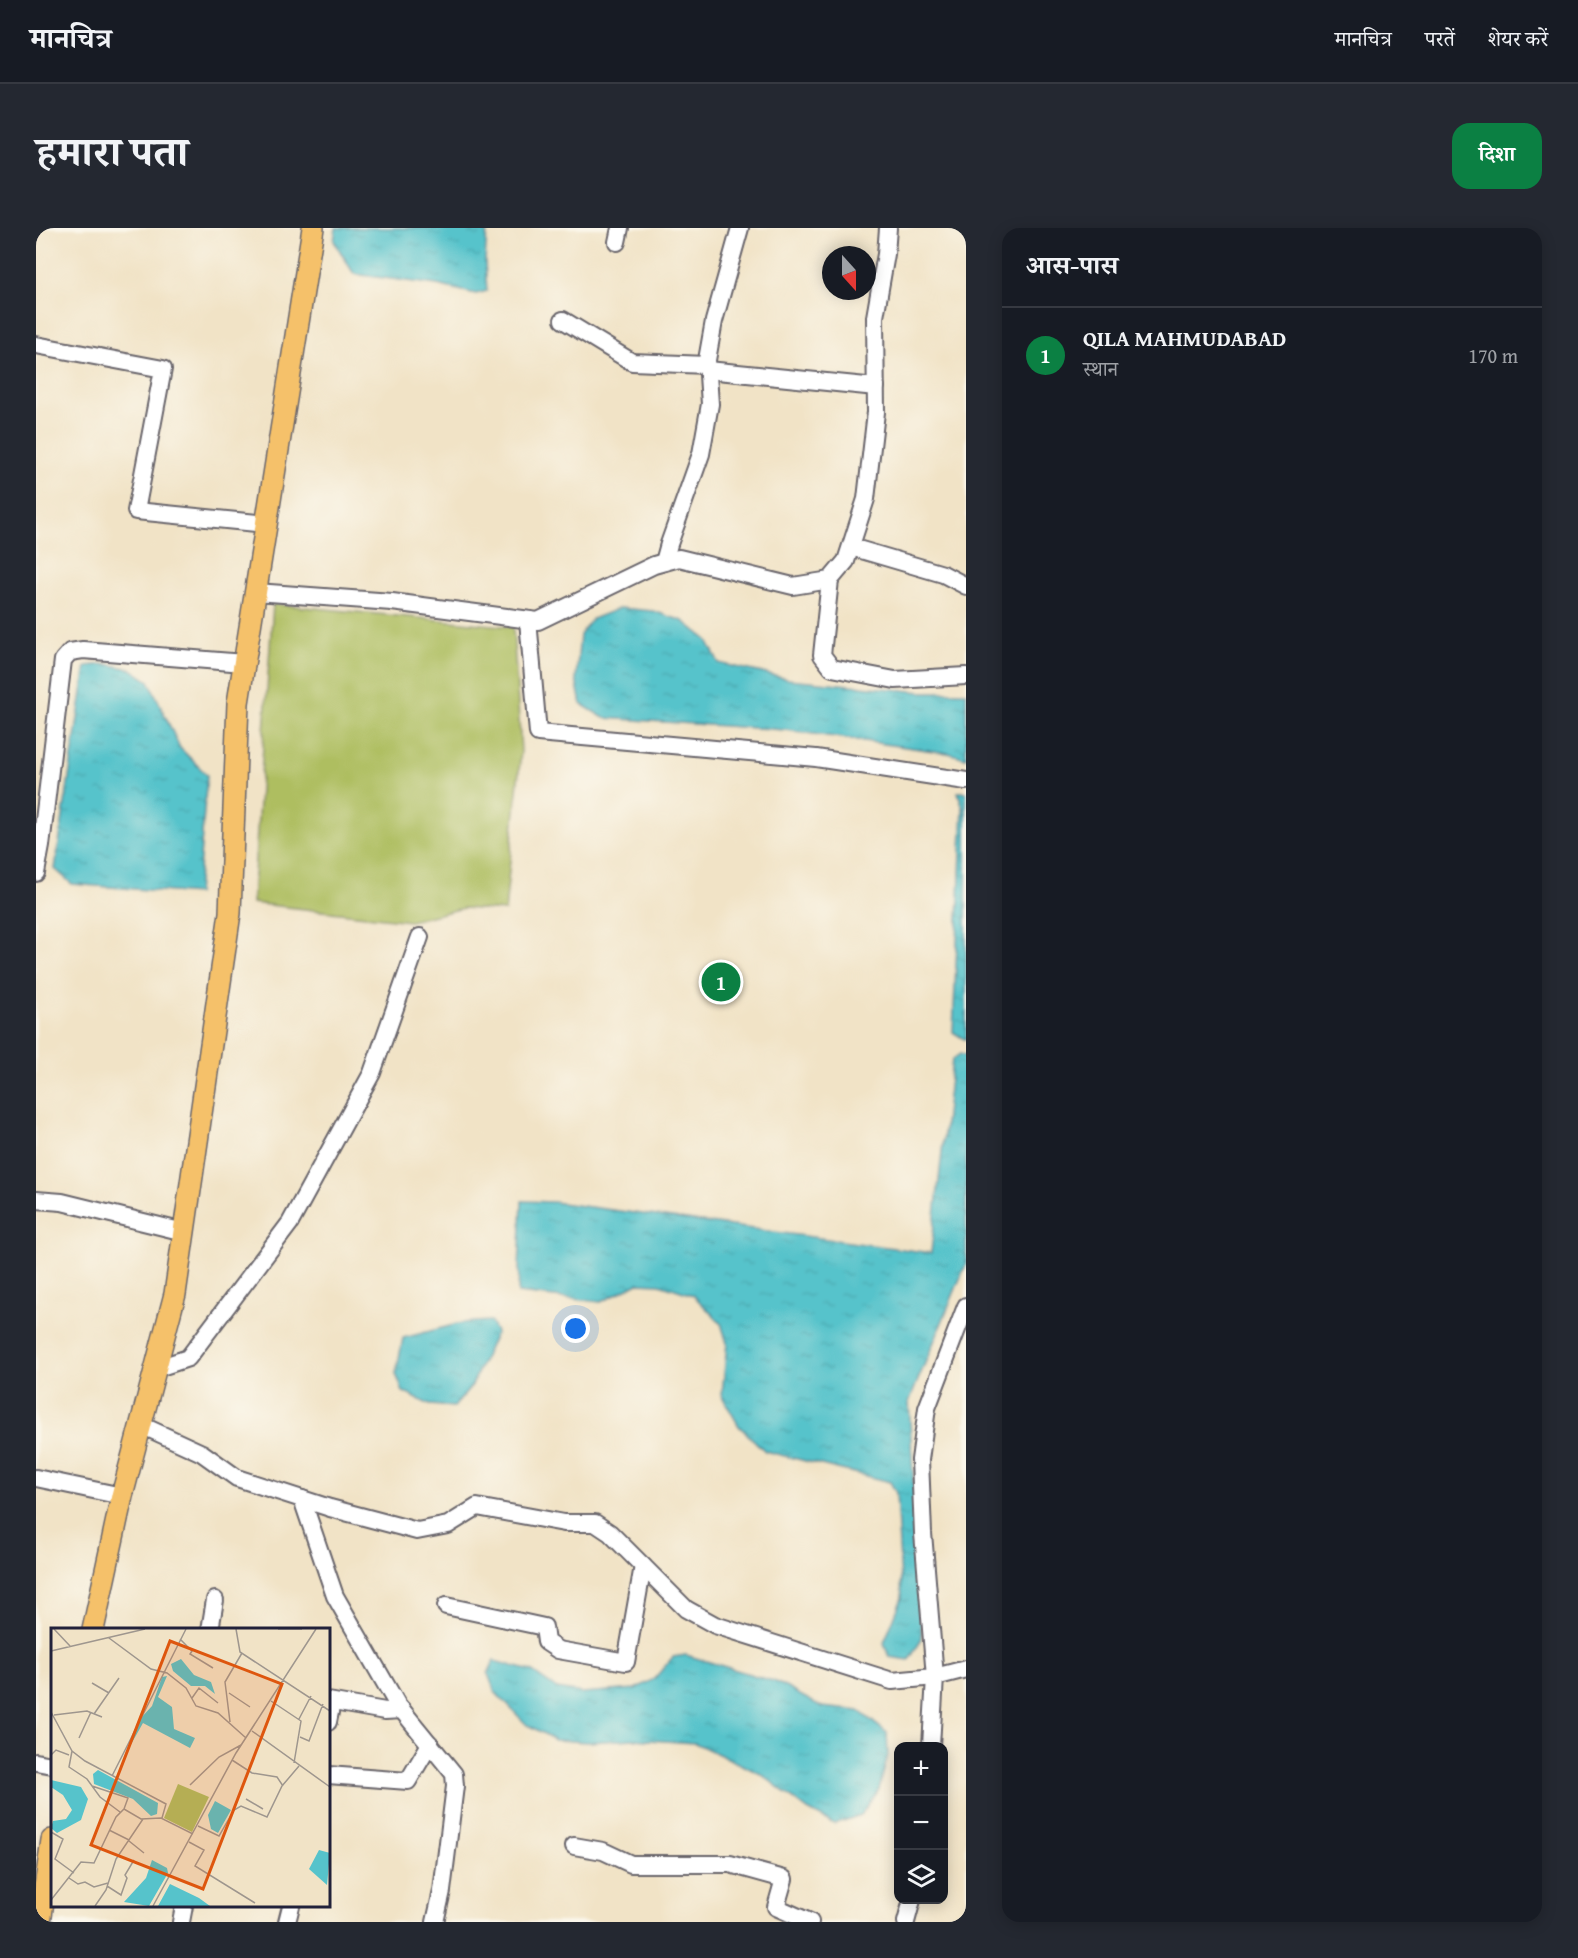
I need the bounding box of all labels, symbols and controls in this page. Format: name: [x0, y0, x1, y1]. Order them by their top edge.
text: मानचित्र: [30, 17, 112, 58]
text: मानचित्र: [1335, 23, 1392, 54]
text: परतें: [1425, 23, 1455, 54]
text: शेयर करें: [1488, 23, 1548, 54]
text: हमारा पता: [36, 120, 188, 181]
button: दिशा: [1452, 123, 1542, 189]
text: आस-पास: [1026, 245, 1118, 284]
north arrow: [822, 246, 876, 300]
text: QILA MAHMUDABAD: [1083, 322, 1286, 354]
text: 1: [1040, 341, 1051, 370]
text: 170 m: [1468, 341, 1518, 370]
text: स्थान: [1083, 354, 1118, 383]
pin: 1: [702, 960, 740, 1005]
your location: [561, 1314, 590, 1343]
inset map: [51, 1628, 330, 1907]
map controls: [894, 1742, 948, 1904]
button: +: [894, 1742, 948, 1796]
button: −: [894, 1796, 948, 1850]
button: layers: [894, 1850, 948, 1904]

